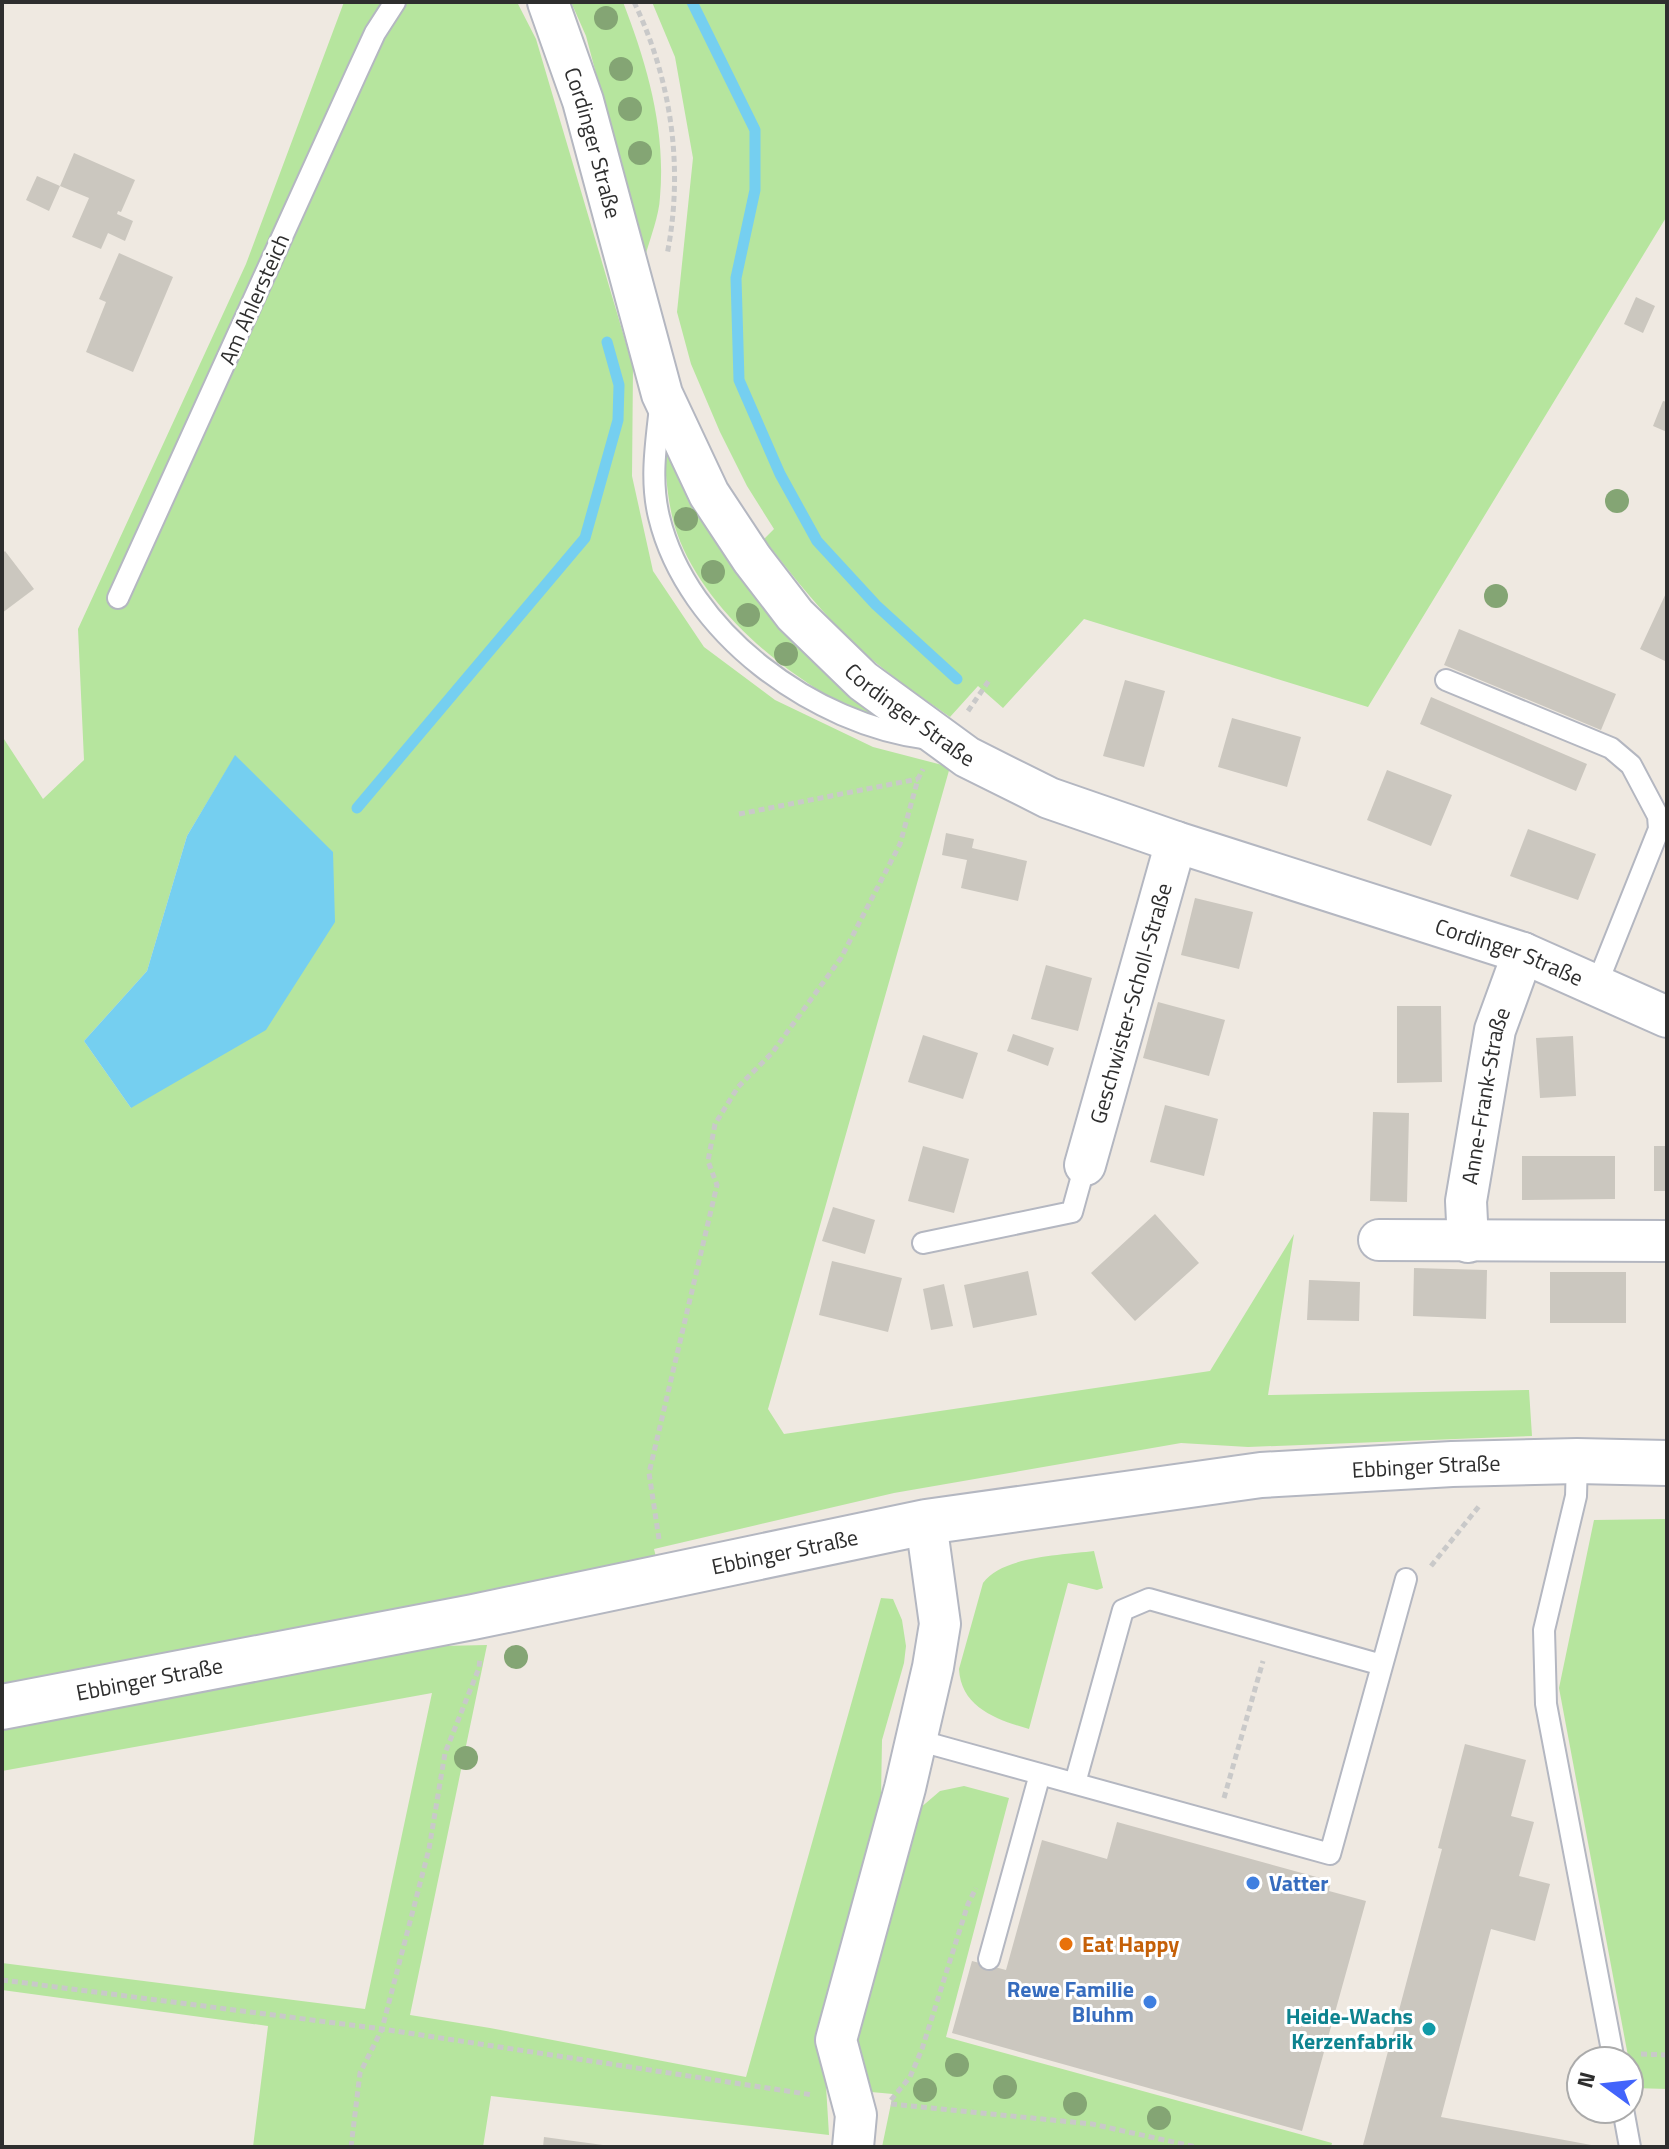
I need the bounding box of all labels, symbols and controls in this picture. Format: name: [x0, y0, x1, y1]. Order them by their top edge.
street label: Cordinger Straße: [555, 62, 631, 222]
street label: Am Ahlersteich: [210, 228, 298, 370]
street label: Cordinger Straße: [837, 655, 981, 775]
street label: Geschwister-Scholl-Straße: [1080, 879, 1181, 1128]
street label: Cordinger Straße: [1431, 909, 1589, 995]
street label: Anne-Frank-Straße: [1452, 1002, 1519, 1187]
street label: Ebbinger Straße: [1351, 1446, 1501, 1487]
street label: Ebbinger Straße: [708, 1520, 861, 1584]
street label: Ebbinger Straße: [73, 1648, 226, 1710]
place label: Vatter: [1269, 1866, 1328, 1900]
marker: Vatter: [1244, 1874, 1262, 1892]
place label: Eat Happy: [1082, 1927, 1179, 1961]
marker: Eat Happy: [1057, 1935, 1075, 1953]
place label: Rewe Familie Bluhm: [1007, 1972, 1134, 2031]
marker: Rewe Familie Bluhm: [1141, 1993, 1159, 2011]
place label: Heide-Wachs Kerzenfabrik: [1286, 1999, 1414, 2058]
marker: Heide-Wachs Kerzenfabrik: [1420, 2020, 1438, 2038]
north arrow: [1565, 2045, 1645, 2125]
text: N: [1567, 2068, 1604, 2092]

